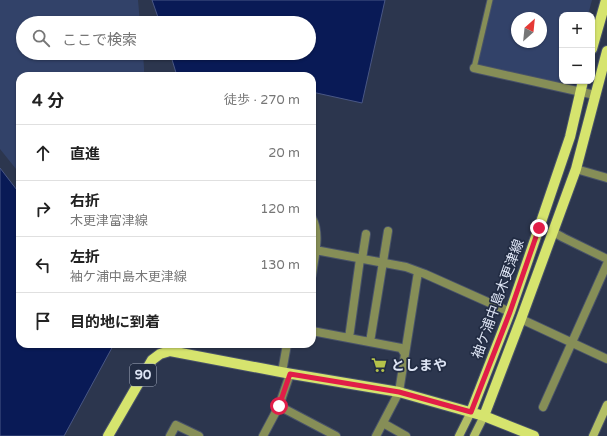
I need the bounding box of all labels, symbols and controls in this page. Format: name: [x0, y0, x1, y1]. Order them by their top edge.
north arrow: [511, 12, 547, 48]
map controls: [559, 12, 595, 84]
button: +: [559, 12, 595, 48]
search box: [16, 16, 316, 60]
icon: search: [30, 27, 52, 49]
text: ここで検索: [62, 31, 137, 49]
button: −: [559, 48, 595, 84]
text: 4 分: [32, 90, 64, 111]
text: 徒歩 · 270 m: [224, 92, 300, 108]
icon: ahead: [32, 142, 54, 164]
text: 直進: [70, 145, 100, 163]
text: 20 m: [268, 145, 300, 161]
text: 右折: [70, 192, 100, 210]
icon: right: [32, 198, 54, 220]
text: 120 m: [260, 201, 300, 217]
text: 木更津富津線: [70, 213, 148, 229]
route end: [530, 219, 548, 237]
street label: 袖ケ浦中島木更津線: [468, 237, 528, 361]
text: 左折: [70, 248, 100, 266]
icon: left: [32, 254, 54, 276]
text: 130 m: [260, 257, 300, 273]
text: 袖ケ浦中島木更津線: [70, 269, 187, 285]
icon: arrive: [32, 310, 54, 332]
text: 目的地に到着: [70, 313, 160, 331]
supermarket icon: としまや: [370, 356, 388, 374]
place label: としまや: [391, 357, 447, 374]
road number: 90: [130, 364, 156, 386]
route start: [270, 397, 288, 415]

